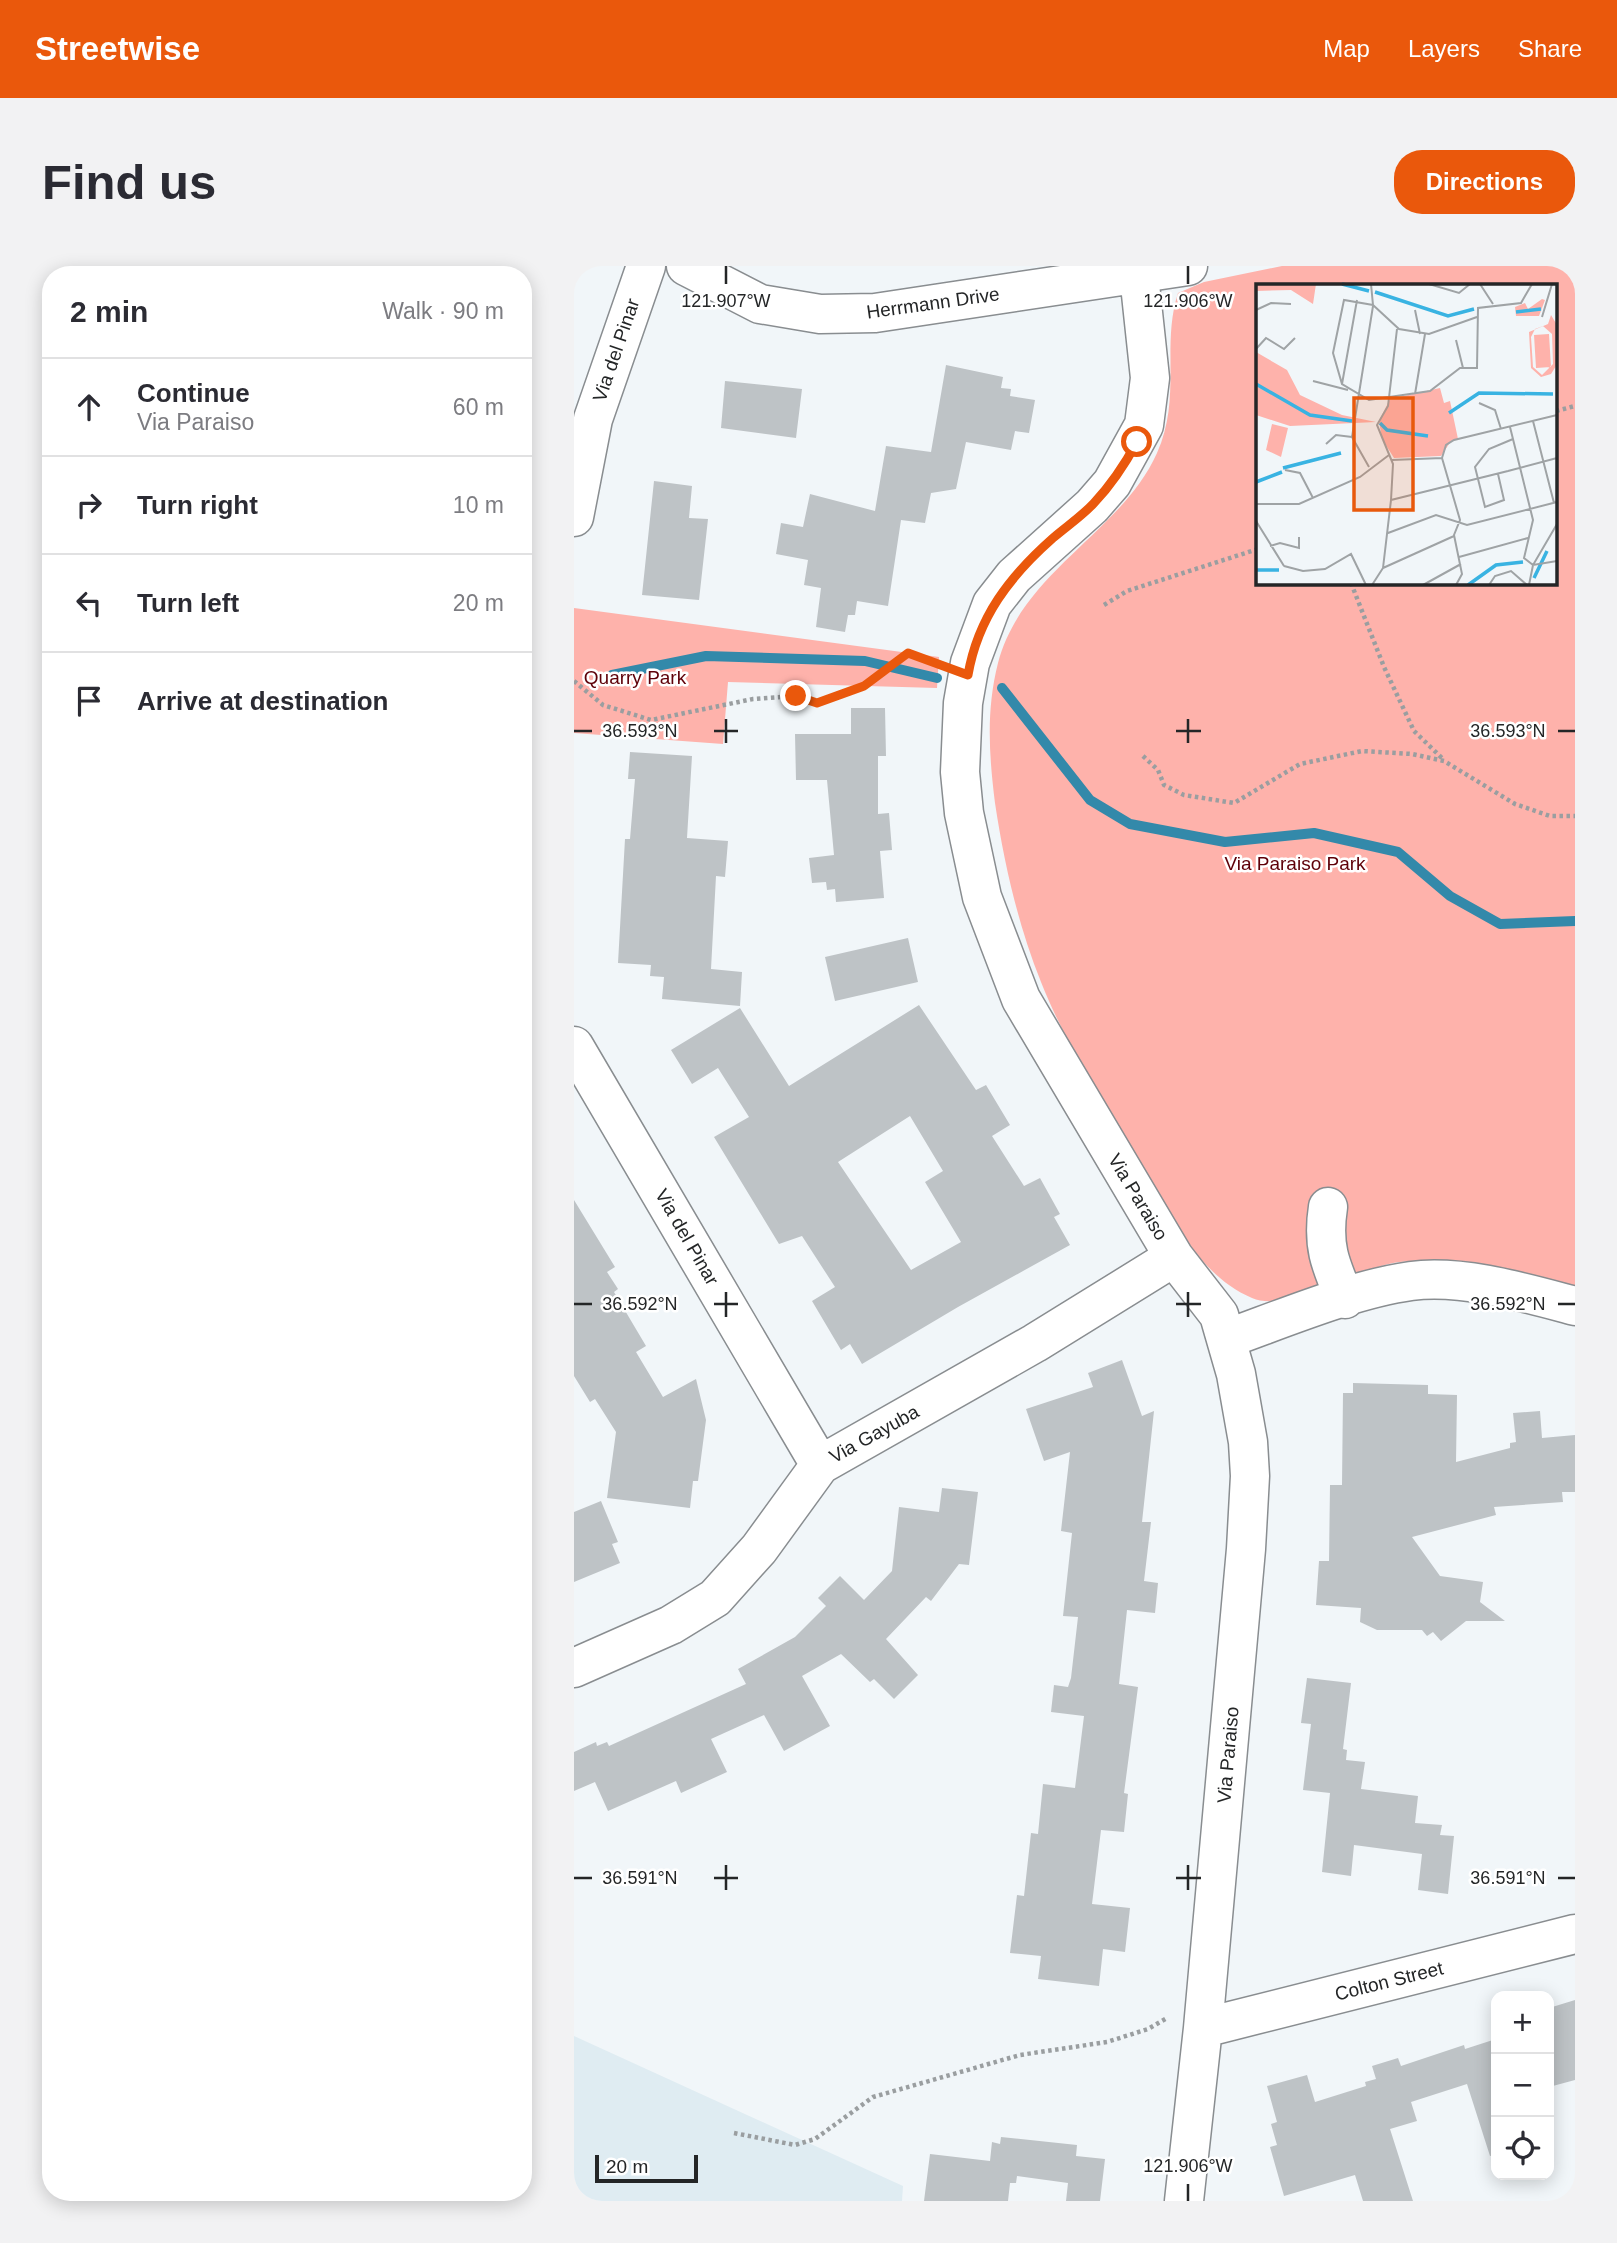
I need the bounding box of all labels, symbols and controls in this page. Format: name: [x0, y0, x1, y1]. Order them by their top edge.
text: Streetwise: [35, 30, 200, 67]
text: Map: [1323, 35, 1370, 62]
text: Layers: [1408, 35, 1480, 62]
text: Share: [1518, 35, 1582, 62]
button: Directions: [1394, 150, 1575, 214]
text: Find us: [42, 155, 216, 209]
street label: Herrmann Drive: [865, 283, 1001, 323]
inset map: [1256, 284, 1558, 584]
text: 121.907°W: [681, 291, 771, 311]
text: 121.906°W: [1143, 291, 1233, 311]
text: 2 min: [70, 295, 148, 328]
street label: Via del Pinar: [589, 295, 644, 404]
text: Walk · 90 m: [382, 298, 504, 324]
text: Continue: [137, 378, 250, 408]
icon: ahead: [70, 388, 108, 426]
text: 60 m: [453, 394, 504, 420]
text: Via Paraiso: [137, 409, 254, 435]
route start: [1121, 426, 1152, 457]
icon: right: [70, 486, 108, 524]
text: Turn right: [137, 490, 258, 520]
text: 10 m: [453, 492, 504, 518]
icon: left: [70, 584, 108, 622]
text: Turn left: [137, 588, 239, 618]
text: 20 m: [453, 590, 504, 616]
park label: Quarry Park: [584, 667, 687, 688]
route end: [780, 680, 811, 711]
icon: arrive: [70, 682, 108, 720]
text: Arrive at destination: [137, 686, 388, 716]
text: 36.593°N: [602, 721, 678, 741]
text: 36.593°N: [1470, 721, 1546, 741]
park label: Via Paraiso Park: [1224, 853, 1366, 874]
street label: Via Paraiso: [1104, 1150, 1172, 1244]
street label: Via del Pinar: [651, 1185, 723, 1289]
text: 36.592°N: [602, 1294, 678, 1314]
text: 36.592°N: [1470, 1294, 1546, 1314]
street label: Via Gayuba: [826, 1401, 923, 1467]
street label: Via Paraiso: [1213, 1706, 1243, 1804]
text: 36.591°N: [602, 1868, 678, 1888]
text: 36.591°N: [1470, 1868, 1546, 1888]
street label: Colton Street: [1333, 1957, 1446, 2005]
map controls: [1491, 1991, 1554, 2180]
button: +: [1491, 1991, 1554, 2054]
button: −: [1491, 2054, 1554, 2117]
button: locate: [1491, 2117, 1554, 2180]
scale bar: [595, 2152, 698, 2184]
text: 20 m: [606, 2156, 648, 2177]
text: 121.906°W: [1143, 2156, 1233, 2176]

